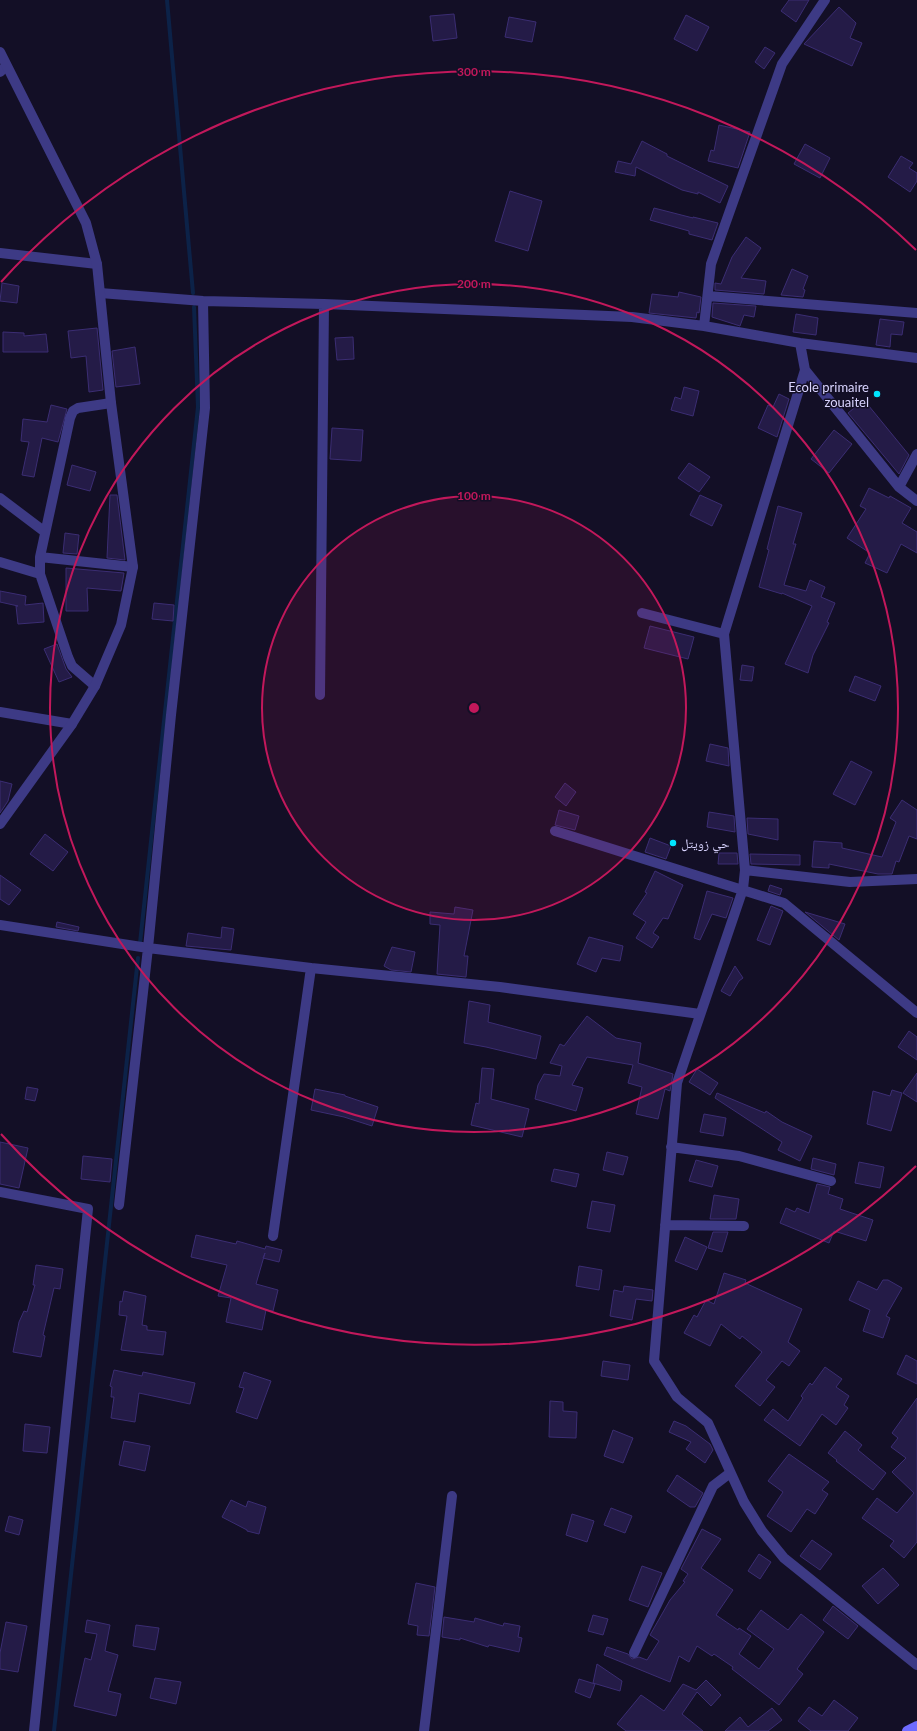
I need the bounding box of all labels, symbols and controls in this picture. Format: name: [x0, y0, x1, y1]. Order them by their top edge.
text: 300 m: [457, 64, 491, 79]
text: 200 m: [457, 276, 491, 291]
place label: Ecole primaire zouaitel: [788, 379, 869, 410]
marker: Ecole primaire zouaitel: [872, 389, 882, 399]
text: 100 m: [457, 488, 491, 503]
centre of rings: [467, 701, 481, 715]
place label: حي زويتل: [681, 835, 729, 854]
marker: حي زويتل: [668, 838, 678, 848]

